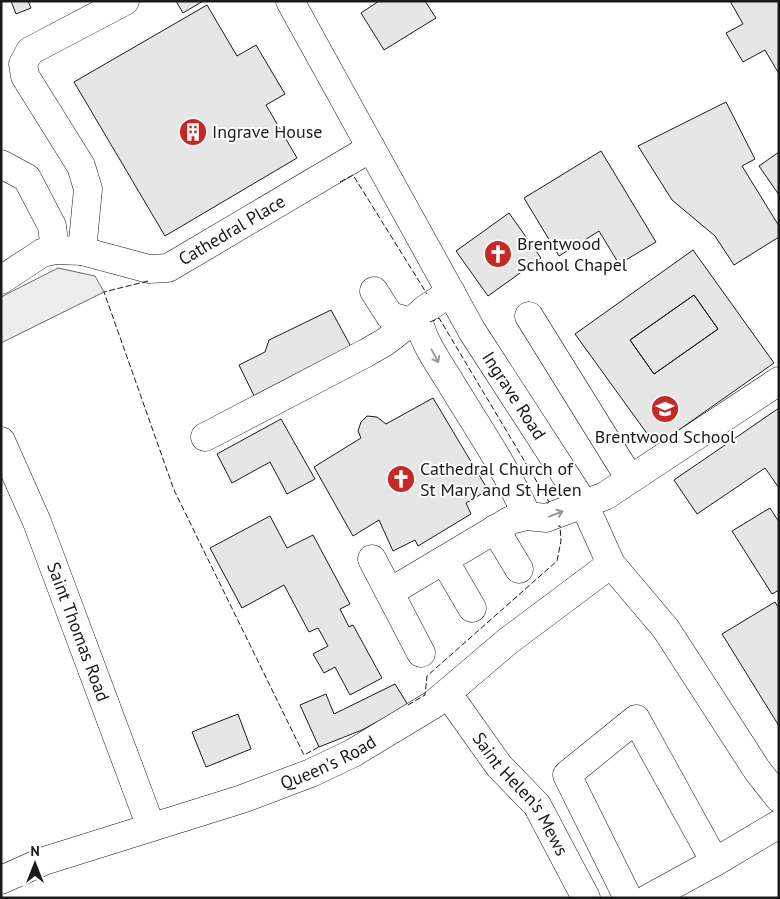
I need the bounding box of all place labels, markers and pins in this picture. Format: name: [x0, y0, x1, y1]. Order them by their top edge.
building icon: Ingrave House: [178, 117, 208, 147]
place label: Ingrave House: [212, 120, 322, 143]
place label: Brentwood School Chapel: [517, 232, 628, 276]
church icon: Brentwood School Chapel: [483, 239, 513, 269]
school or university icon: Brentwood School: [650, 394, 680, 424]
place label: Brentwood School: [595, 425, 736, 448]
place label: Cathedral Church of St Mary and St Helen: [420, 457, 582, 501]
church icon: Cathedral Church of St Mary and St Helen: [386, 464, 416, 494]

